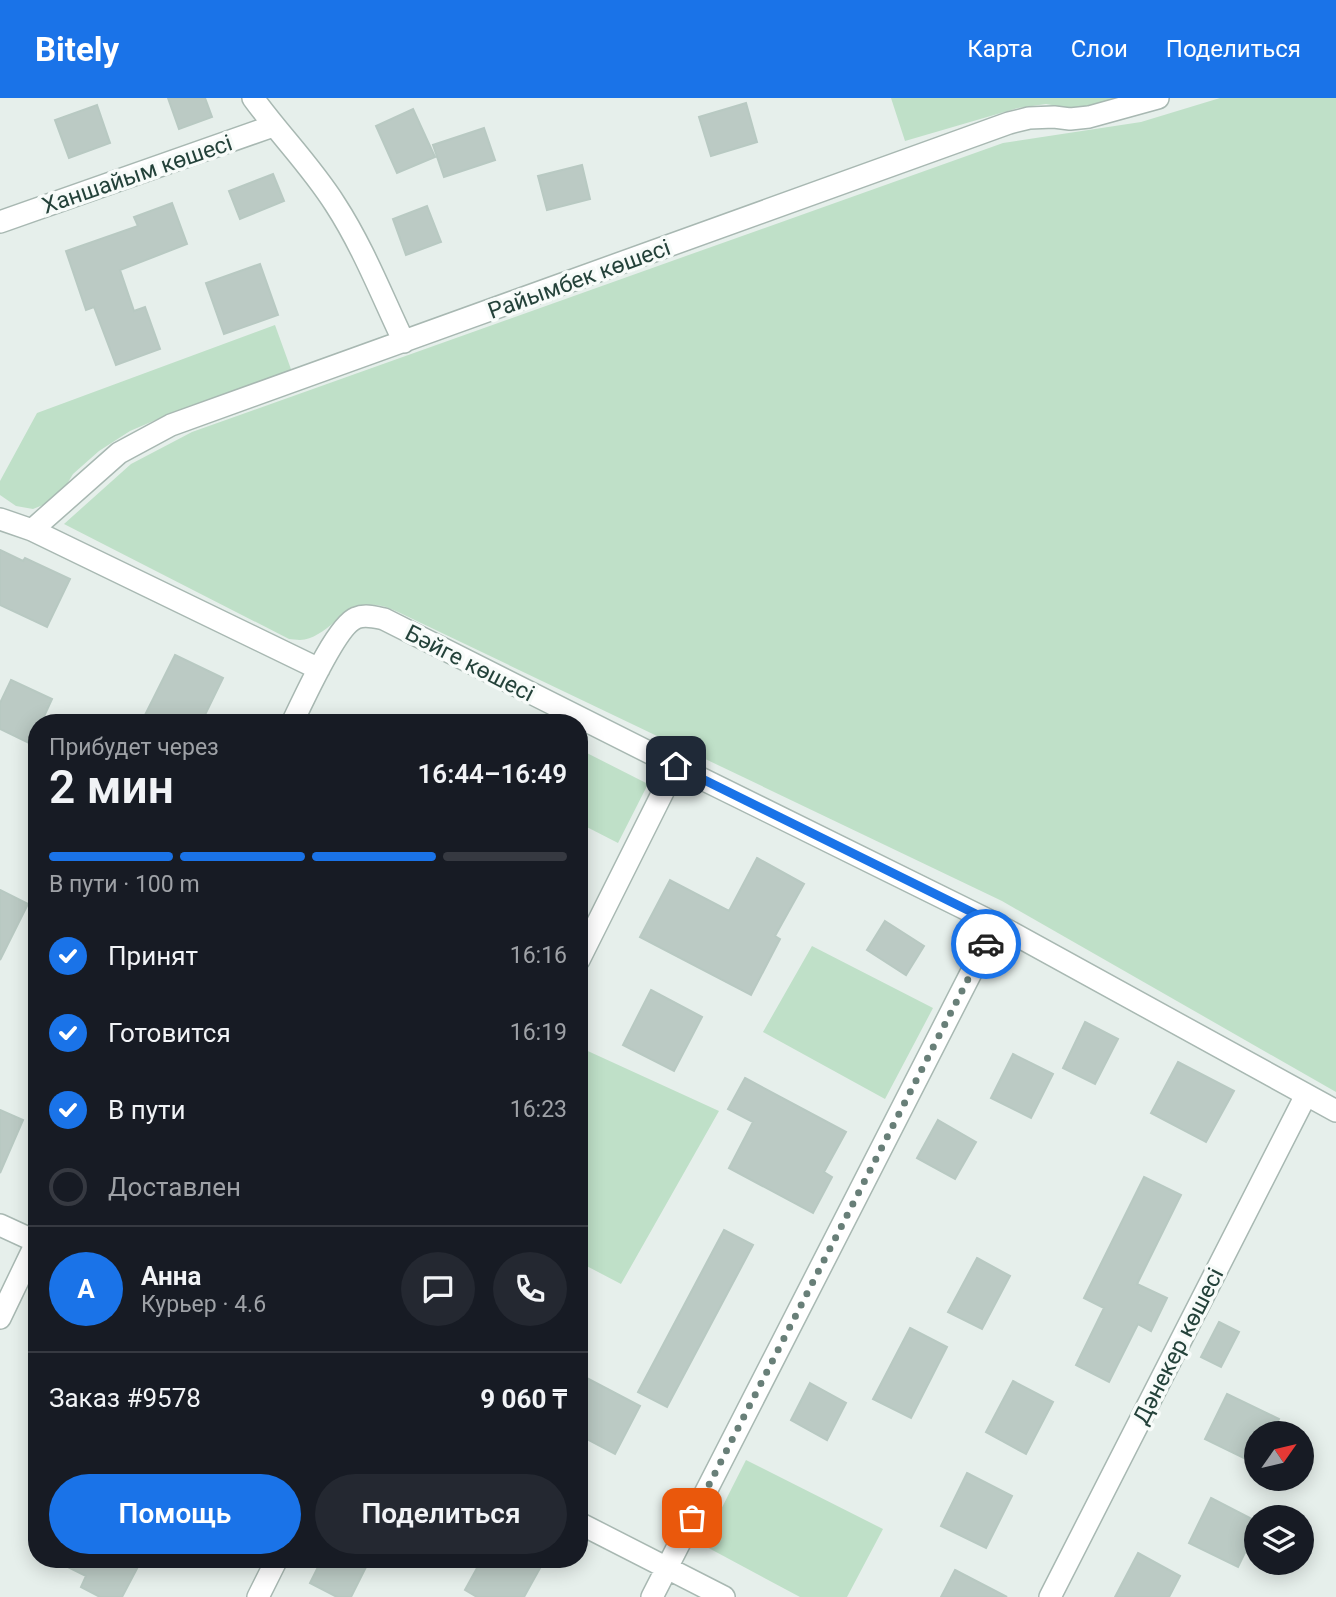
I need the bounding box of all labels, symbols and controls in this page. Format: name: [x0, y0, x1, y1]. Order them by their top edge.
text: Bitely: [35, 30, 119, 69]
text: Карта: [967, 35, 1033, 63]
text: Слои: [1071, 35, 1128, 63]
text: Поделиться: [1166, 35, 1301, 63]
street label: Ханшайым көшесі: [39, 129, 236, 220]
street label: Райымбек көшесі: [484, 234, 674, 325]
street label: Бәйге көшесі: [401, 619, 539, 707]
text: Прибудет через: [49, 734, 219, 761]
pin: [646, 736, 706, 796]
icon: home: [657, 747, 695, 785]
text: 16:44–16:49: [417, 759, 567, 789]
text: 2 мин: [49, 760, 174, 814]
text: В пути · 100 m: [49, 871, 200, 898]
courier: [951, 909, 1021, 979]
icon: car: [967, 925, 1005, 963]
icon: check: [49, 937, 87, 975]
text: Принят: [108, 941, 198, 971]
text: 16:16: [510, 942, 567, 969]
icon: check: [49, 1014, 87, 1052]
text: Готовится: [108, 1018, 231, 1048]
text: 16:19: [510, 1019, 567, 1046]
icon: check: [49, 1091, 87, 1129]
text: В пути: [108, 1095, 185, 1125]
text: 16:23: [510, 1096, 567, 1123]
text: Доставлен: [108, 1172, 241, 1202]
button: chat: [401, 1252, 475, 1326]
button: phone: [493, 1252, 567, 1326]
text: Анна: [141, 1261, 201, 1291]
street label: Дәнекер көшесі: [1127, 1264, 1229, 1429]
text: А: [77, 1274, 95, 1304]
text: Курьер · 4.6: [141, 1291, 266, 1318]
text: Заказ #9578: [49, 1383, 201, 1413]
text: 9 060 ₸: [480, 1384, 567, 1414]
north arrow: [1244, 1421, 1314, 1491]
map controls: [1244, 1421, 1314, 1575]
button: Помощь: [49, 1474, 301, 1554]
button: Поделиться: [315, 1474, 567, 1554]
pin: [662, 1488, 722, 1548]
icon: bag: [673, 1499, 711, 1537]
button: layers: [1244, 1505, 1314, 1575]

